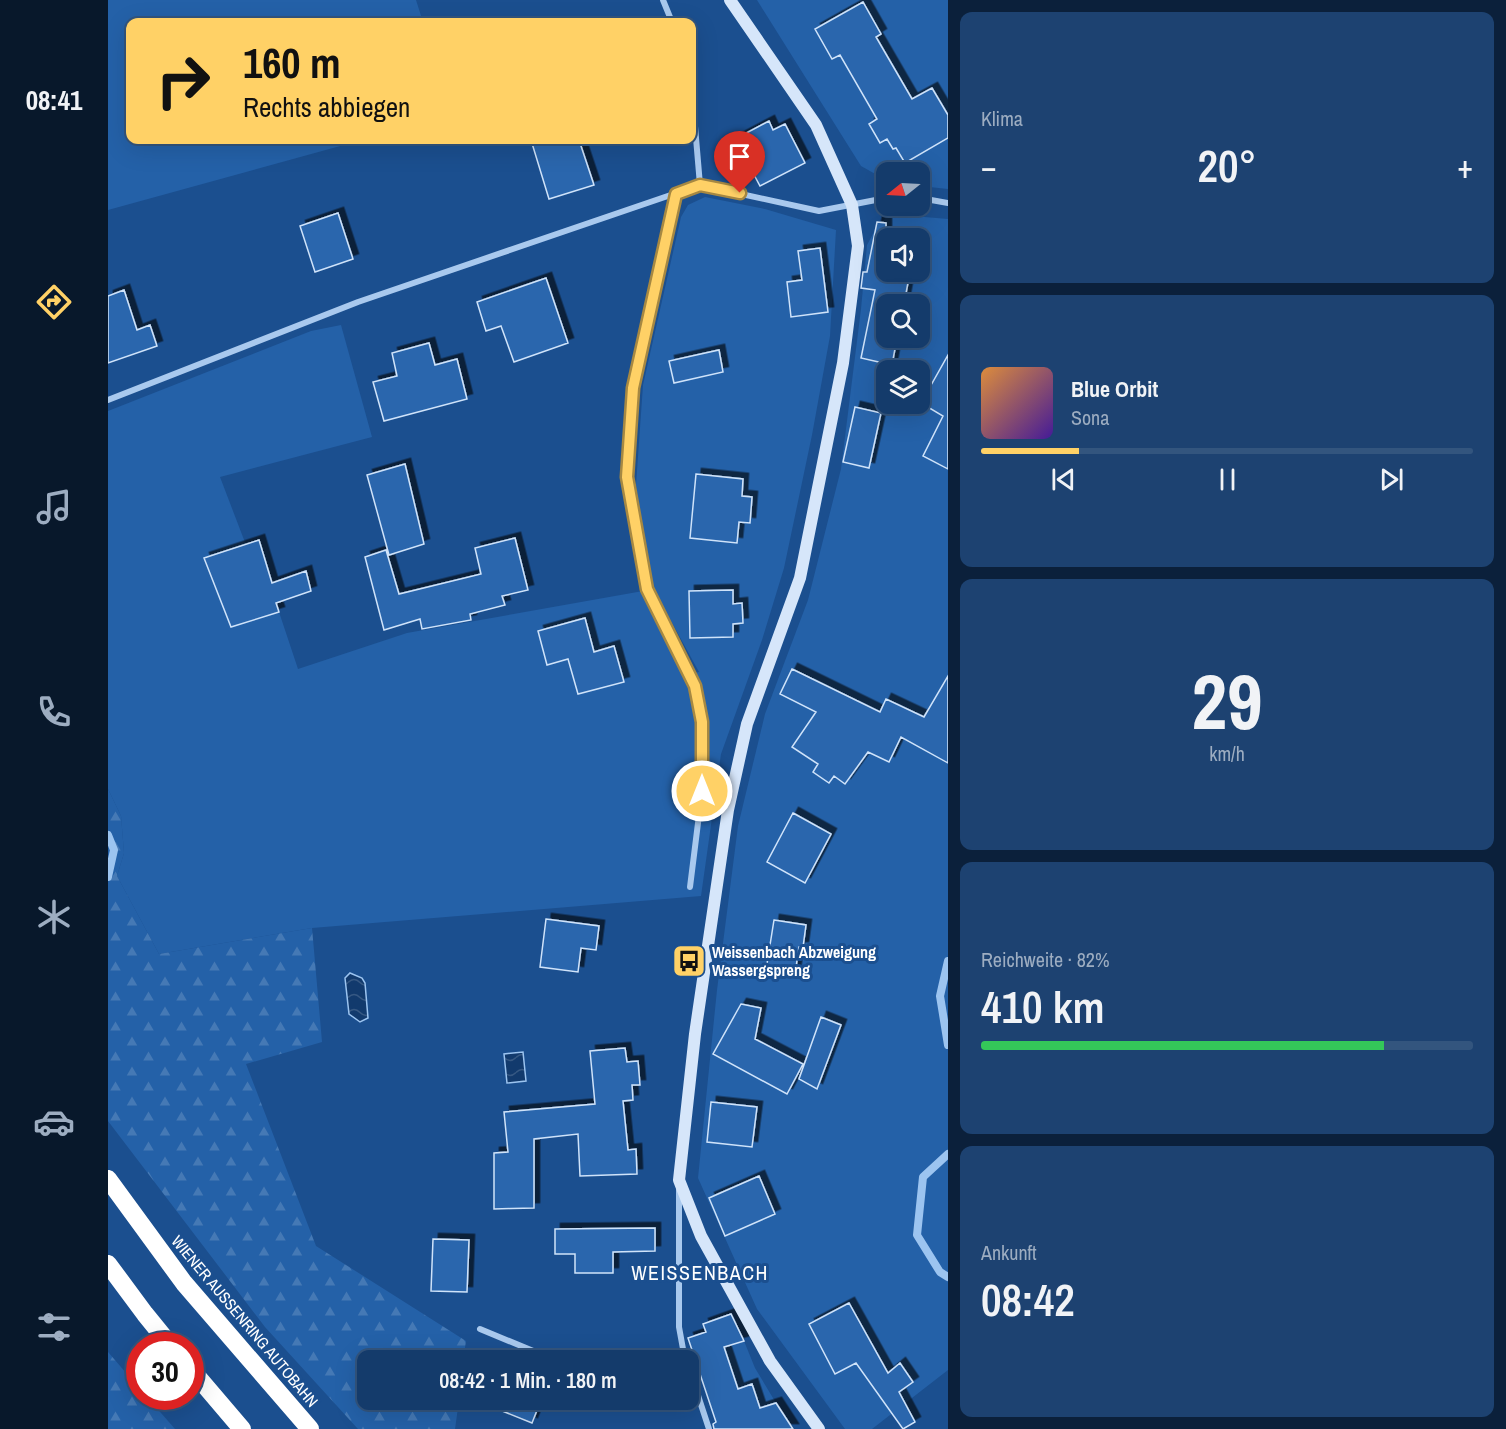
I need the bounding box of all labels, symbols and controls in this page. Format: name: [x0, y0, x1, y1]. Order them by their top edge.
text: 160 m: [243, 35, 341, 91]
icon: right: [144, 42, 222, 120]
text: 08:41: [26, 82, 82, 118]
text: Rechts abbiegen: [243, 89, 410, 125]
text: Klima: [981, 105, 1023, 132]
pin: [714, 131, 765, 193]
text: 20°: [1197, 135, 1257, 196]
icon: arrive: [723, 140, 756, 173]
text: −: [981, 144, 997, 188]
text: +: [1457, 144, 1473, 188]
north arrow: [876, 162, 930, 216]
map controls: [876, 162, 930, 414]
button: sound: [876, 228, 930, 282]
icon: directions: [33, 281, 75, 323]
button: search: [876, 294, 930, 348]
button: layers: [876, 360, 930, 414]
text: Blue Orbit: [1071, 374, 1158, 404]
text: Sona: [1071, 404, 1109, 431]
icon: previous: [1047, 463, 1080, 496]
icon: pause: [1211, 463, 1244, 496]
icon: next: [1375, 463, 1408, 496]
icon: music: [33, 486, 75, 528]
text: 29: [1191, 648, 1263, 753]
icon: phone: [33, 691, 75, 733]
text: km/h: [1209, 740, 1245, 767]
position arrow: [670, 759, 734, 823]
icon: climate: [33, 896, 75, 938]
place label: Weissenbach Abzweigung Wassergspreng: [712, 941, 876, 981]
bus stop icon: Weissenbach Abzweigung Wassergspreng: [671, 943, 707, 979]
text: Reichweite · 82%: [981, 946, 1110, 973]
text: 410 km: [981, 976, 1105, 1037]
icon: car: [33, 1101, 75, 1143]
street label: WIENER AUSSENRING AUTOBAHN: [167, 1231, 323, 1411]
text: Ankunft: [981, 1239, 1037, 1266]
district label: WEISSENBACH: [631, 1259, 769, 1286]
text: 08:42: [981, 1269, 1075, 1330]
icon: filters: [33, 1306, 75, 1348]
speed limit sign: 30: [126, 1332, 204, 1410]
text: 08:42 · 1 Min. · 180 m: [439, 1365, 617, 1395]

